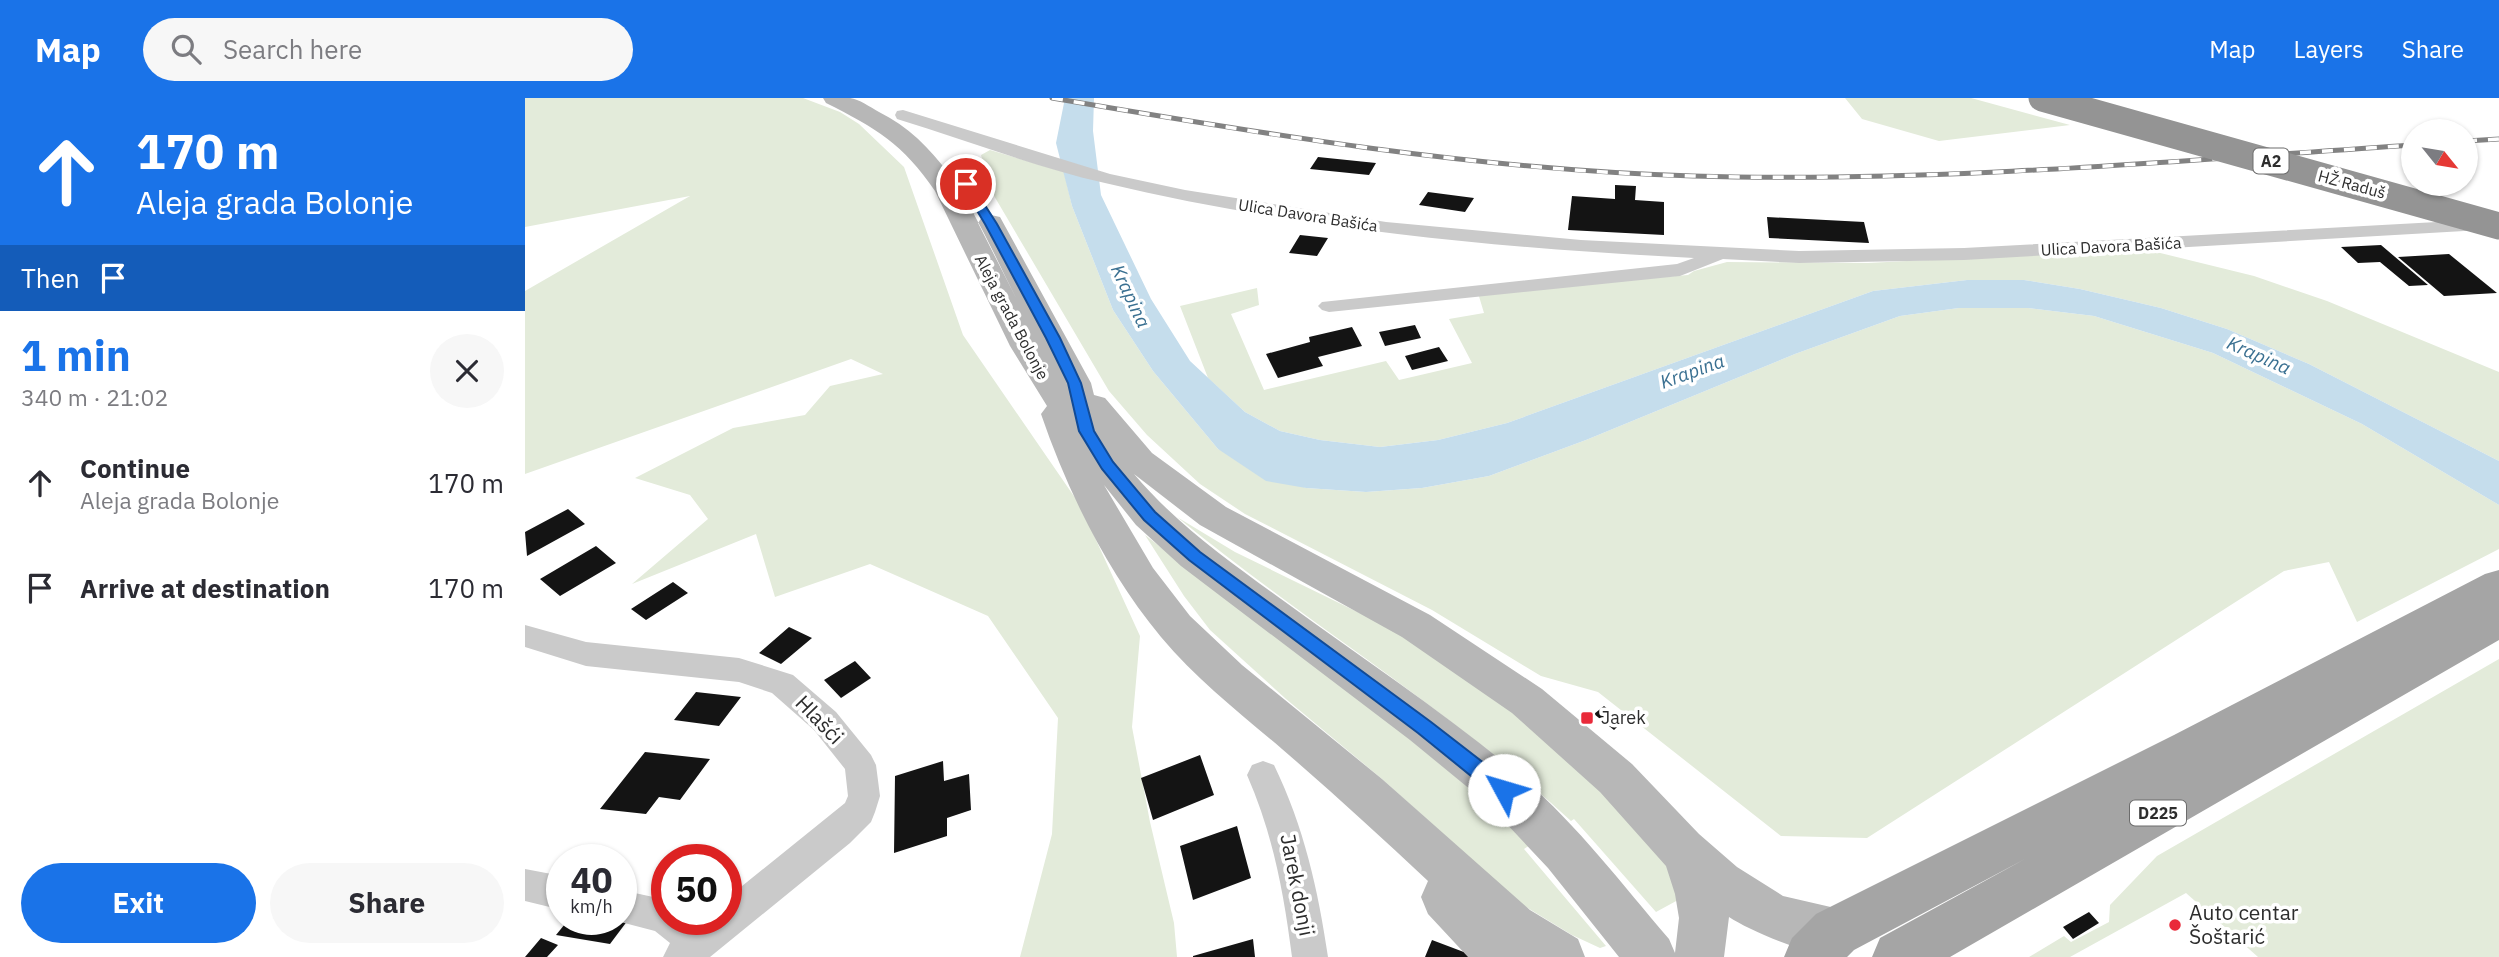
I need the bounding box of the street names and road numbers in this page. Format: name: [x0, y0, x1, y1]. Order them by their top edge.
road number: A2: [2253, 148, 2289, 174]
street label: HŽ Raduš: [2316, 165, 2388, 203]
street label: Ulica Davora Bašića: [1237, 194, 1380, 236]
street label: Ulica Davora Bašića: [2040, 232, 2182, 260]
street label: Aleja grada Bolonje: [971, 251, 1053, 383]
street label: Hlašći: [790, 689, 850, 750]
road number: D225: [2130, 800, 2186, 826]
street label: Jarek donji: [1274, 831, 1322, 938]

